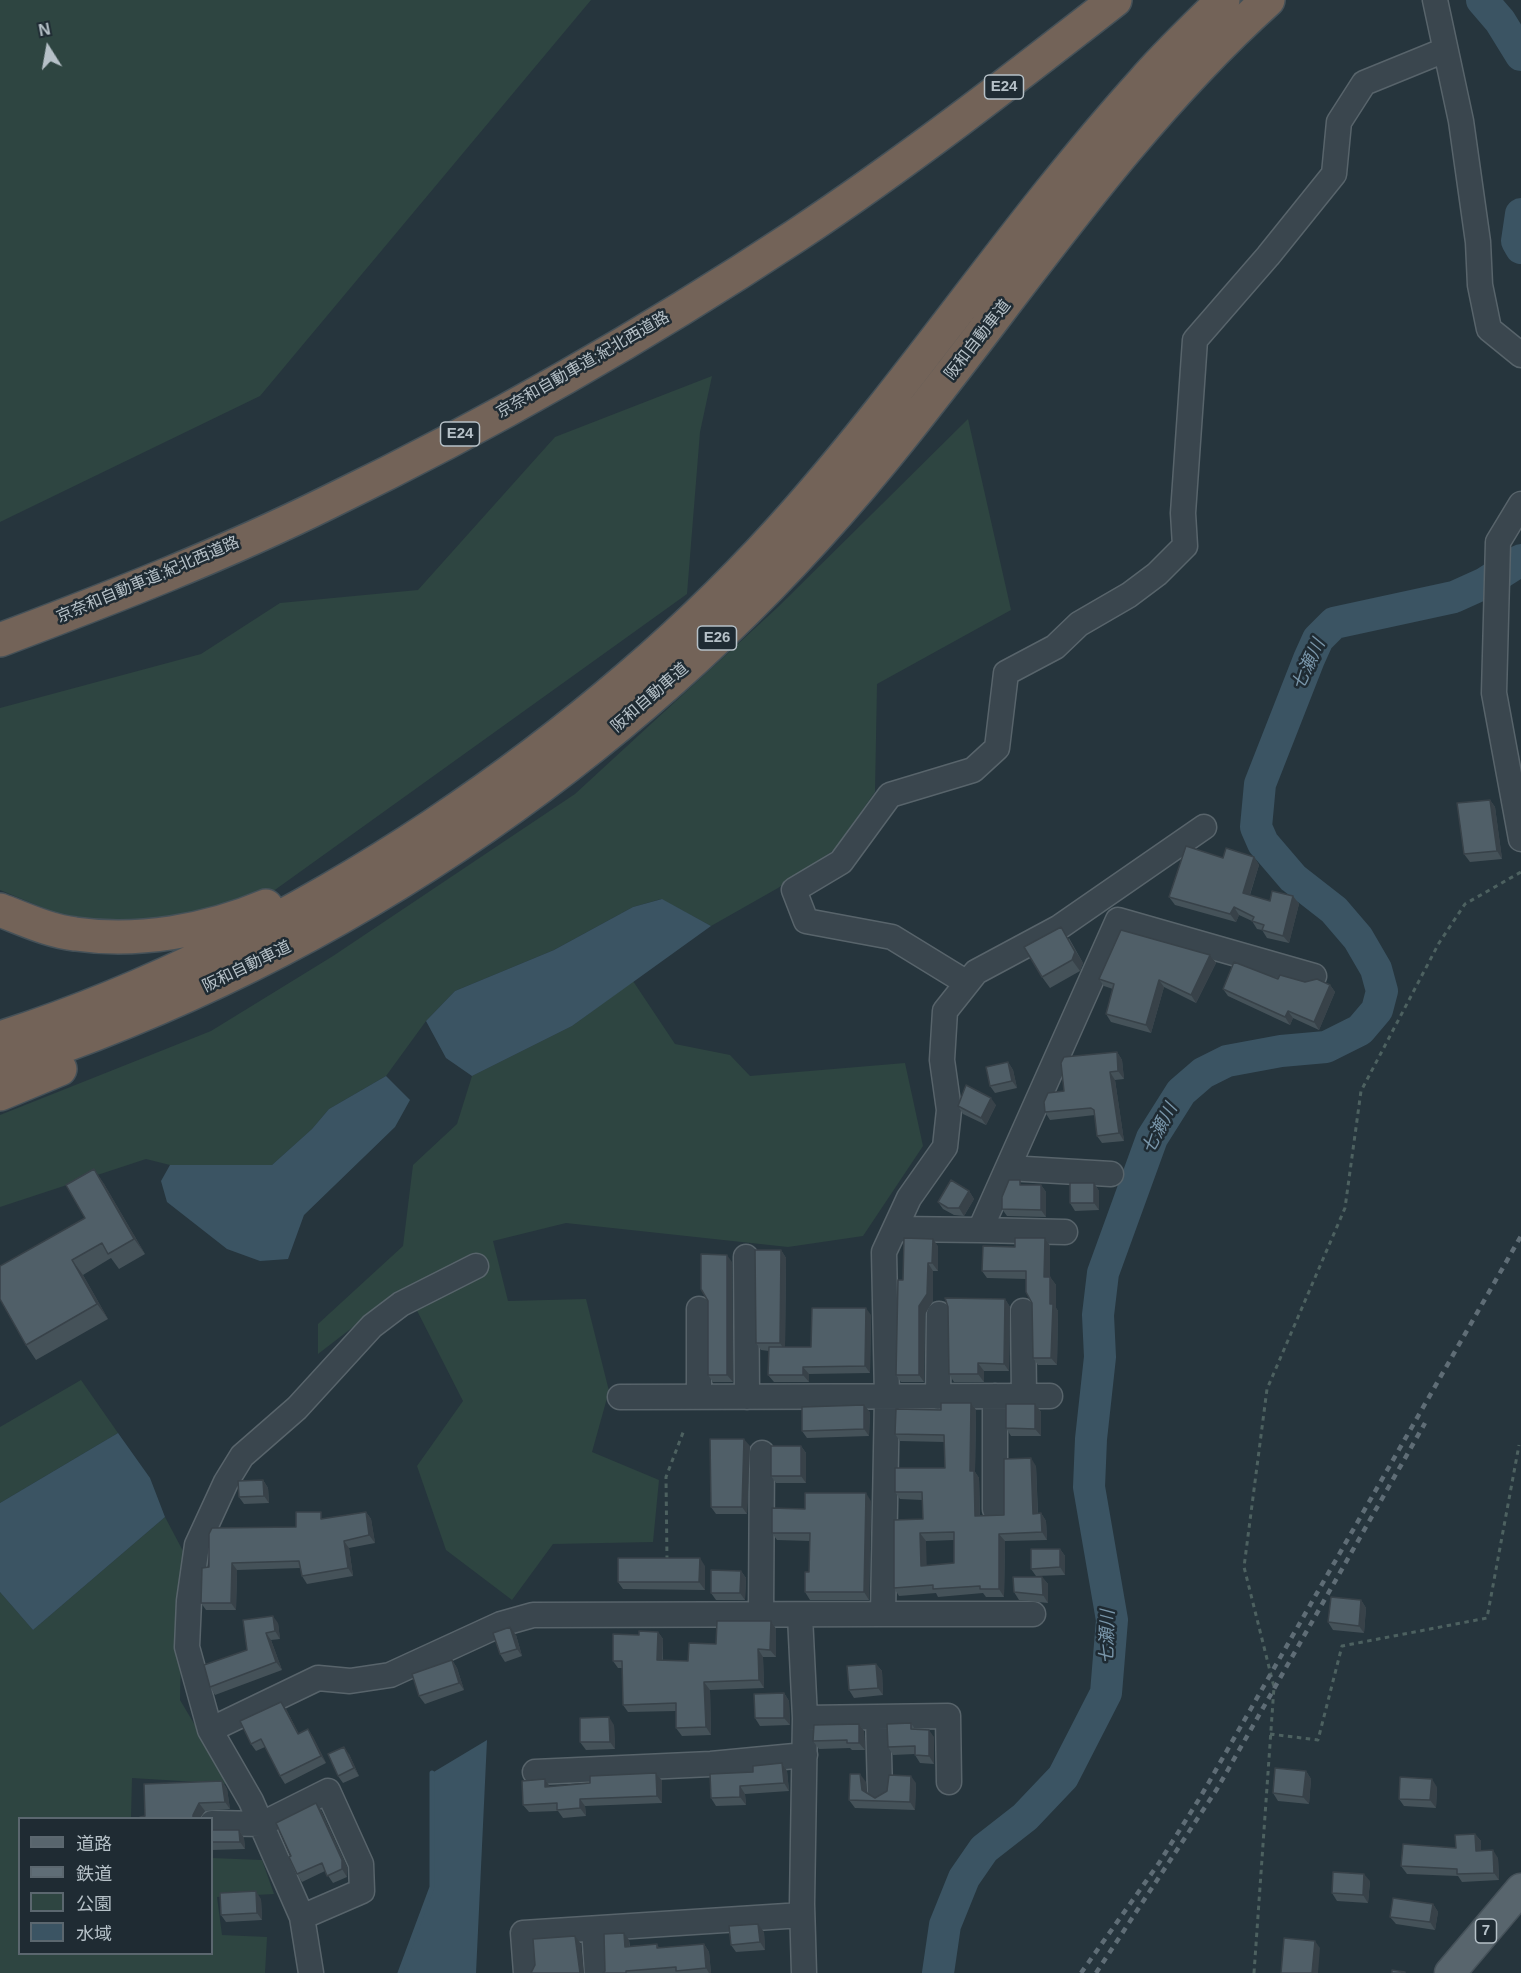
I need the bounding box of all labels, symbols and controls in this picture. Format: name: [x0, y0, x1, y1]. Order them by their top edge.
north arrow: [18, 18, 78, 78]
text: N: [37, 20, 52, 39]
road number: E24: [984, 75, 1024, 99]
street label: 阪和自動車道: [941, 296, 1015, 384]
street label: 京奈和自動車道;紀北西道路: [493, 308, 673, 422]
road number: E24: [440, 422, 480, 446]
street label: 京奈和自動車道;紀北西道路: [54, 533, 242, 627]
road number: E26: [698, 626, 736, 650]
water label: 七瀬川: [1288, 636, 1330, 694]
street label: 阪和自動車道: [607, 659, 693, 737]
street label: 阪和自動車道: [200, 937, 294, 997]
water label: 七瀬川: [1138, 1100, 1182, 1158]
water label: 七瀬川: [1097, 1610, 1119, 1664]
legend: [18, 1817, 213, 1955]
text: 道路: [76, 1834, 112, 1854]
text: 鉄道: [76, 1864, 112, 1884]
text: 公園: [76, 1894, 112, 1914]
road number: 7: [1476, 1919, 1496, 1943]
text: 水域: [76, 1924, 112, 1944]

